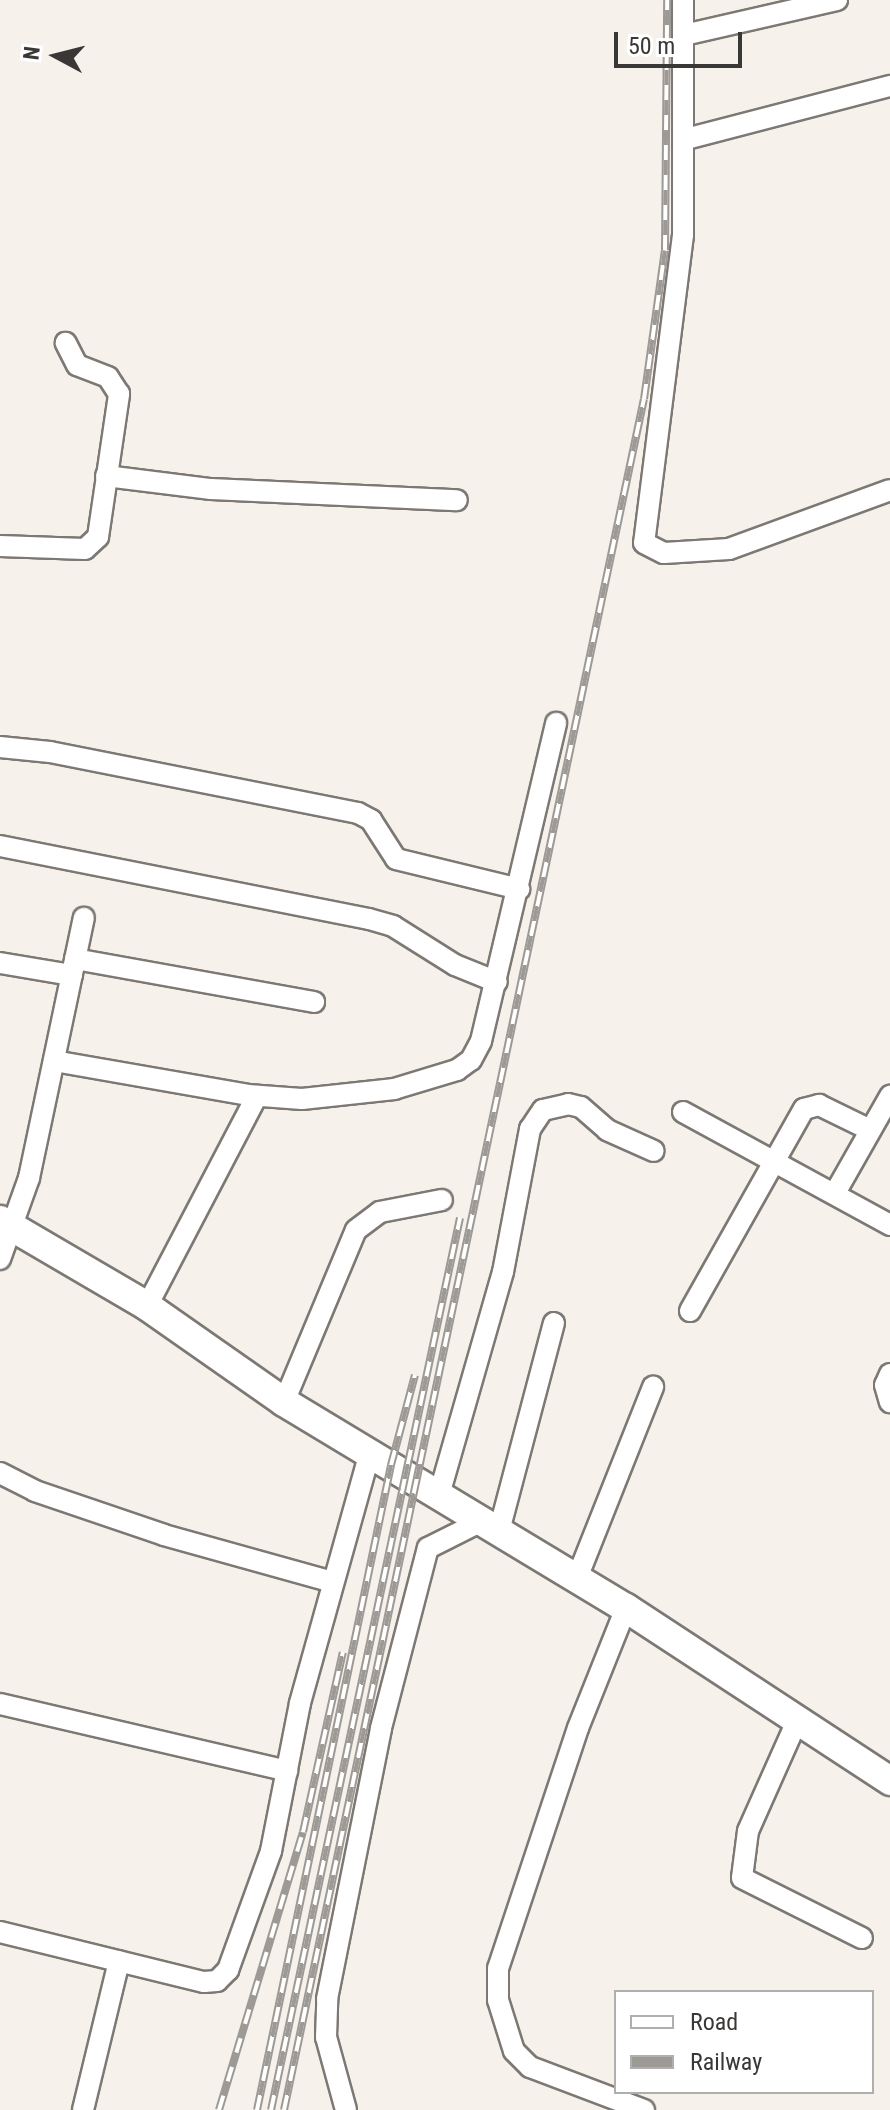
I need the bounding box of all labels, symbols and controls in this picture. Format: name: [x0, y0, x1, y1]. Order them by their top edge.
north arrow: [16, 16, 96, 96]
scale bar: [618, 16, 746, 66]
text: 50 m: [628, 32, 675, 60]
text: N: [18, 45, 45, 61]
legend: [614, 1990, 874, 2094]
text: Road: [690, 2008, 738, 2036]
text: Railway: [690, 2048, 762, 2076]

